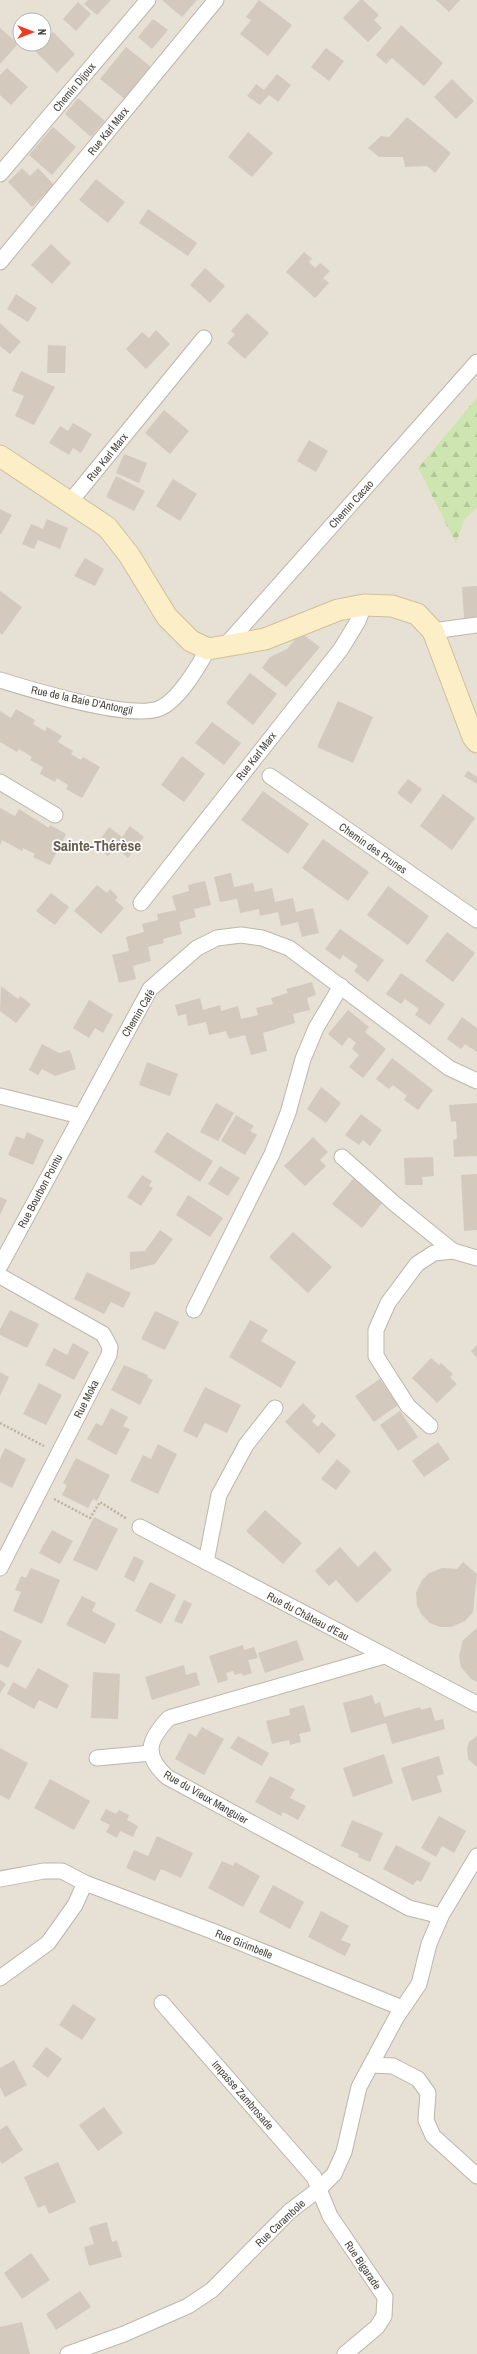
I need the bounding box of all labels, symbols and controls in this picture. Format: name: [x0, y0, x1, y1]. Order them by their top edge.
north arrow: [12, 12, 52, 52]
text: N: [35, 29, 49, 35]
street label: Chemin Dijoux: [49, 59, 99, 114]
street label: Rue Karl Marx: [84, 104, 132, 158]
street label: Rue Karl Marx: [83, 430, 131, 484]
street label: Chemin Cacao: [326, 477, 376, 531]
street label: Rue de la Baie D'Antongil: [30, 682, 134, 718]
street label: Rue Karl Marx: [233, 729, 280, 783]
street label: Chemin des Prunes: [336, 819, 410, 877]
district label: Sainte-Thérèse: [53, 835, 141, 856]
street label: Chemin Café: [118, 987, 158, 1039]
street label: Rue Bourbon Pointu: [15, 1152, 65, 1230]
street label: Rue Moka: [70, 1378, 102, 1420]
street label: Rue du Château d'Eau: [265, 1588, 351, 1644]
street label: Rue du Vieux Manguier: [161, 1767, 251, 1827]
street label: Rue Girimbelle: [213, 1926, 275, 1962]
street label: Impasse Zambrosade: [209, 2057, 277, 2133]
street label: Rue Carambole: [252, 2196, 308, 2250]
street label: Rue Bigarade: [342, 2238, 384, 2292]

